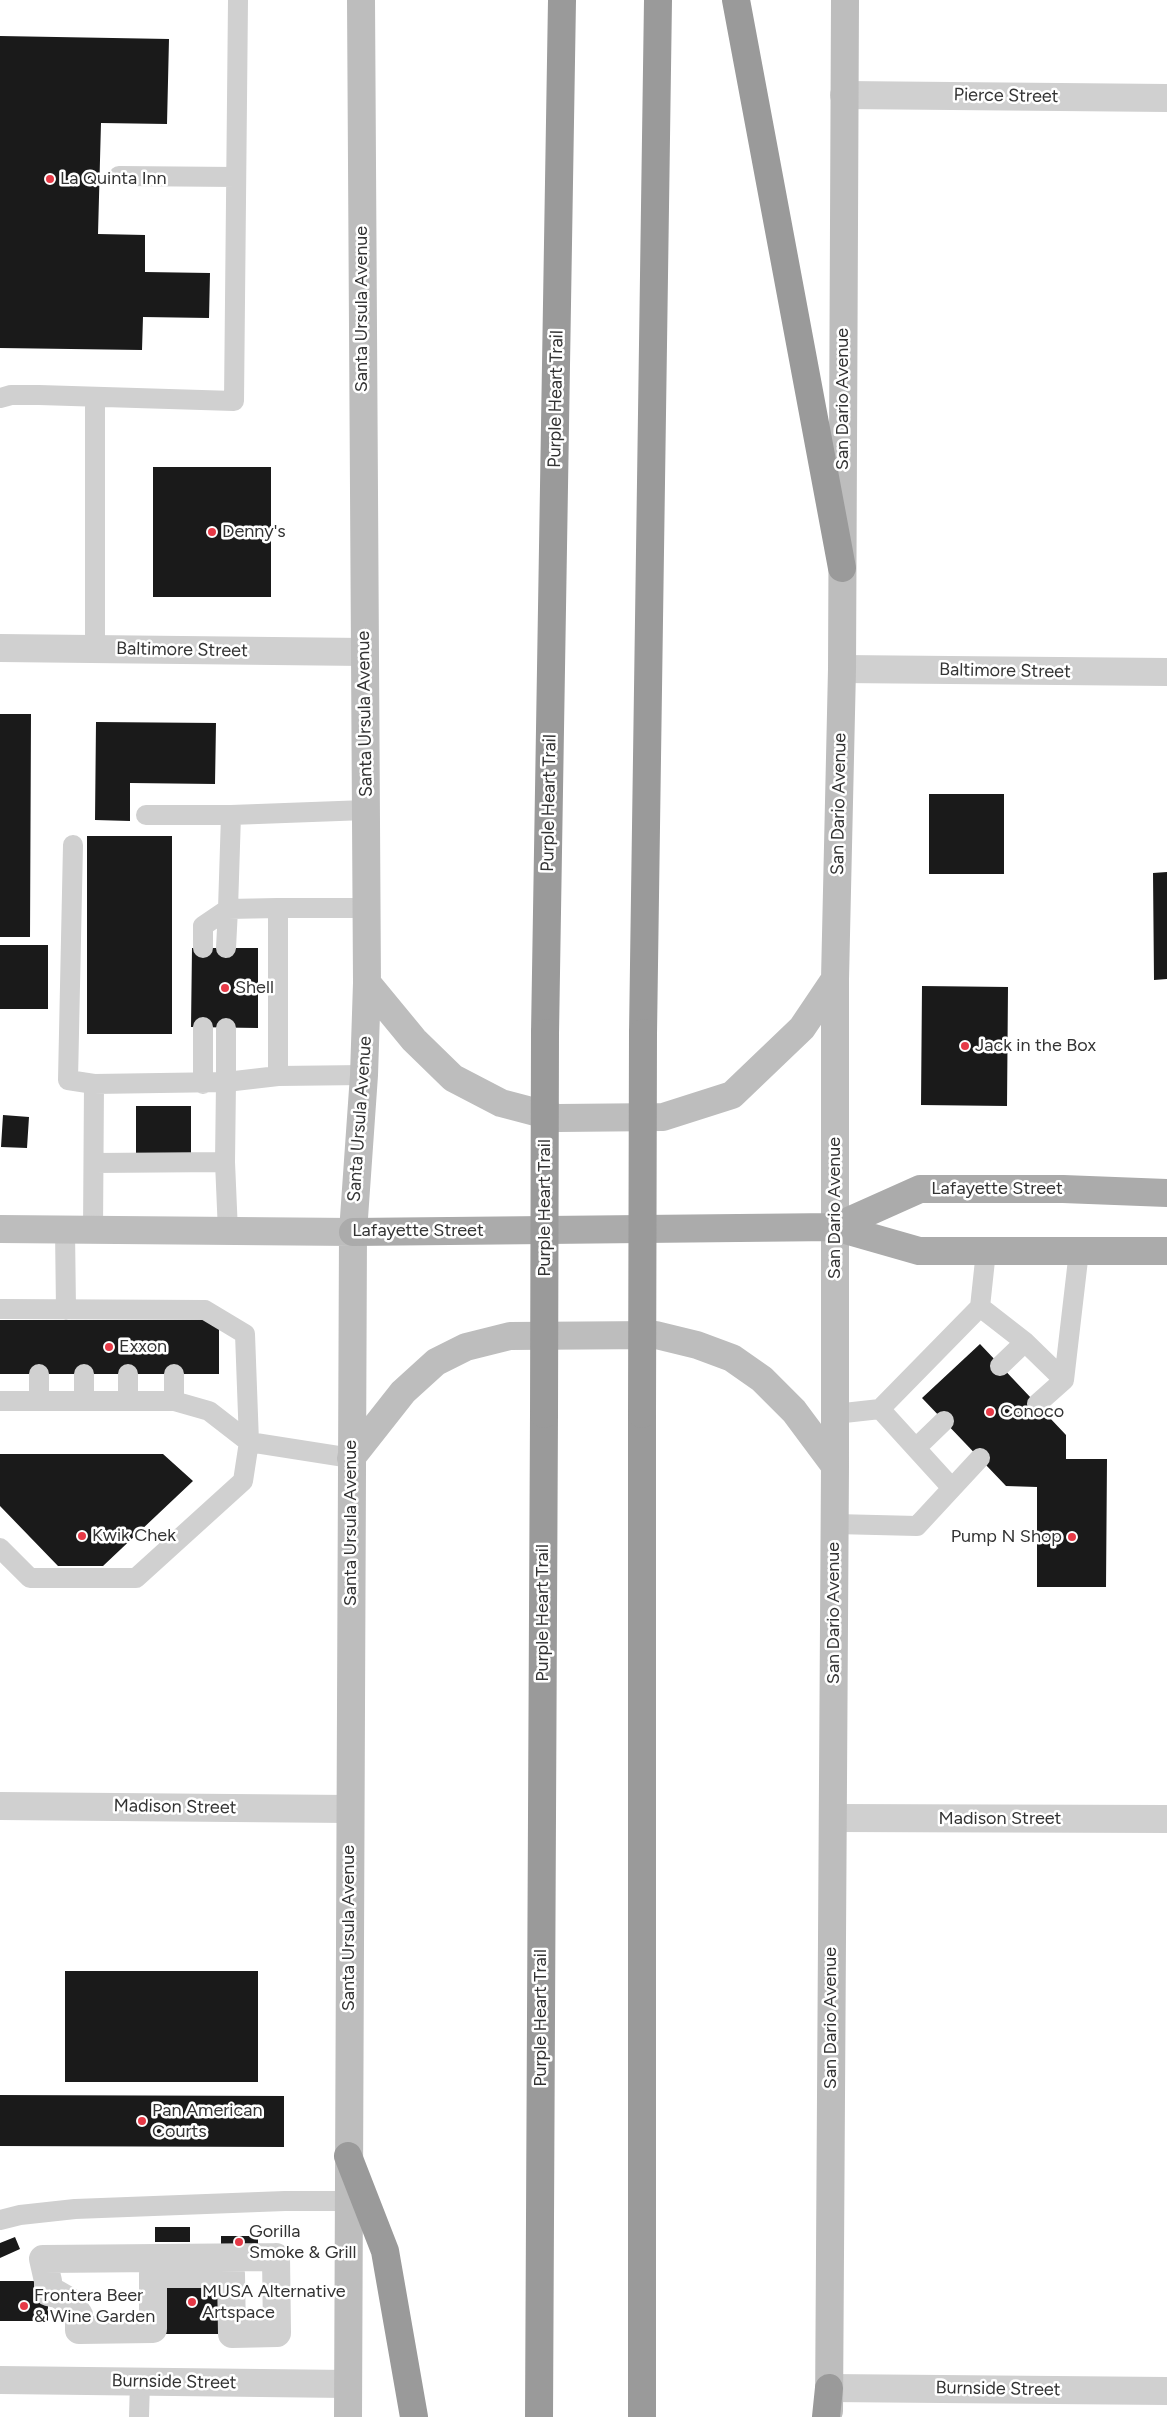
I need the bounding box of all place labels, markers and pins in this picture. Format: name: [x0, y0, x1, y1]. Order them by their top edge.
place label: La Quinta Inn: [60, 168, 167, 190]
marker: La Quinta Inn: [44, 173, 56, 185]
place label: Denny's: [222, 521, 286, 543]
marker: Denny's: [206, 526, 218, 538]
place label: Shell: [235, 977, 274, 999]
marker: Shell: [219, 982, 231, 994]
place label: Jack in the Box: [975, 1035, 1096, 1057]
marker: Jack in the Box: [959, 1040, 971, 1052]
place label: Exxon: [119, 1336, 167, 1358]
marker: Exxon: [103, 1341, 115, 1353]
place label: Conoco: [1000, 1401, 1064, 1423]
marker: Conoco: [984, 1406, 996, 1418]
place label: Kwik Chek: [92, 1525, 176, 1547]
place label: Pump N Shop: [951, 1526, 1062, 1548]
marker: Kwik Chek: [76, 1530, 88, 1542]
marker: Pump N Shop: [1066, 1531, 1078, 1543]
place label: Pan American Courts: [152, 2100, 262, 2142]
marker: Pan American Courts: [136, 2115, 148, 2127]
place label: Gorilla Smoke & Grill: [249, 2221, 357, 2264]
marker: Gorilla Smoke & Grill: [233, 2236, 245, 2248]
place label: MUSA Alternative Artspace: [202, 2281, 346, 2324]
place label: Frontera Beer & Wine Garden: [34, 2285, 155, 2328]
marker: MUSA Alternative Artspace: [186, 2296, 198, 2308]
marker: Frontera Beer & Wine Garden: [18, 2300, 30, 2312]

